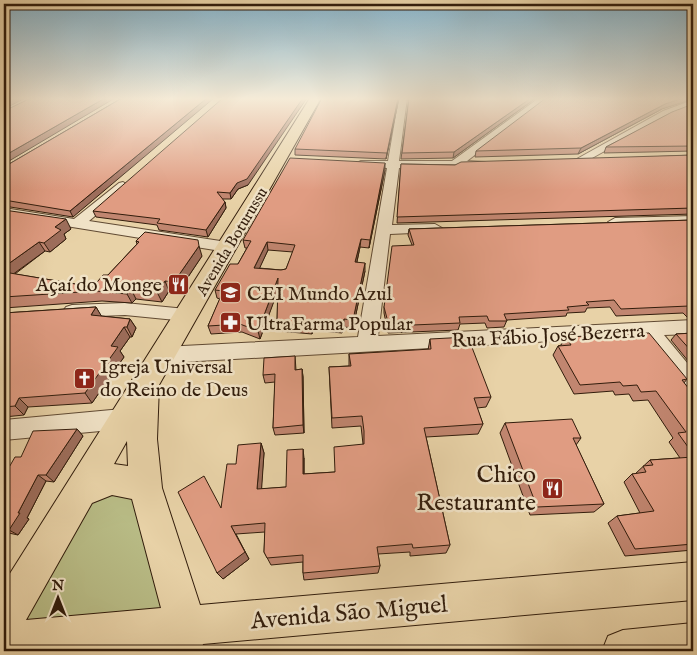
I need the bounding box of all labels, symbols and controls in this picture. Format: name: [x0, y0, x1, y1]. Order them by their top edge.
street label: Avenida Boturussu: [192, 184, 273, 301]
restaurant icon: Açaí do Monge: [166, 272, 190, 296]
place label: Açaí do Monge: [35, 273, 162, 298]
school or university icon: CEI Mundo Azul: [219, 281, 243, 305]
place label: CEI Mundo Azul: [247, 282, 393, 307]
pharmacy icon: UltraFarma Popular: [218, 311, 242, 335]
place label: UltraFarma Popular: [246, 312, 413, 337]
street label: Rua Fábio José Bezerra: [451, 319, 646, 354]
place label: Igreja Universal do Reino de Deus: [100, 355, 248, 403]
church icon: Igreja Universal do Reino de Deus: [72, 366, 96, 390]
place label: Chico Restaurante: [416, 460, 536, 519]
restaurant icon: Chico Restaurante: [540, 476, 564, 500]
north arrow: [32, 572, 82, 622]
text: N: [51, 577, 64, 595]
street label: Avenida São Miguel: [248, 589, 449, 638]

